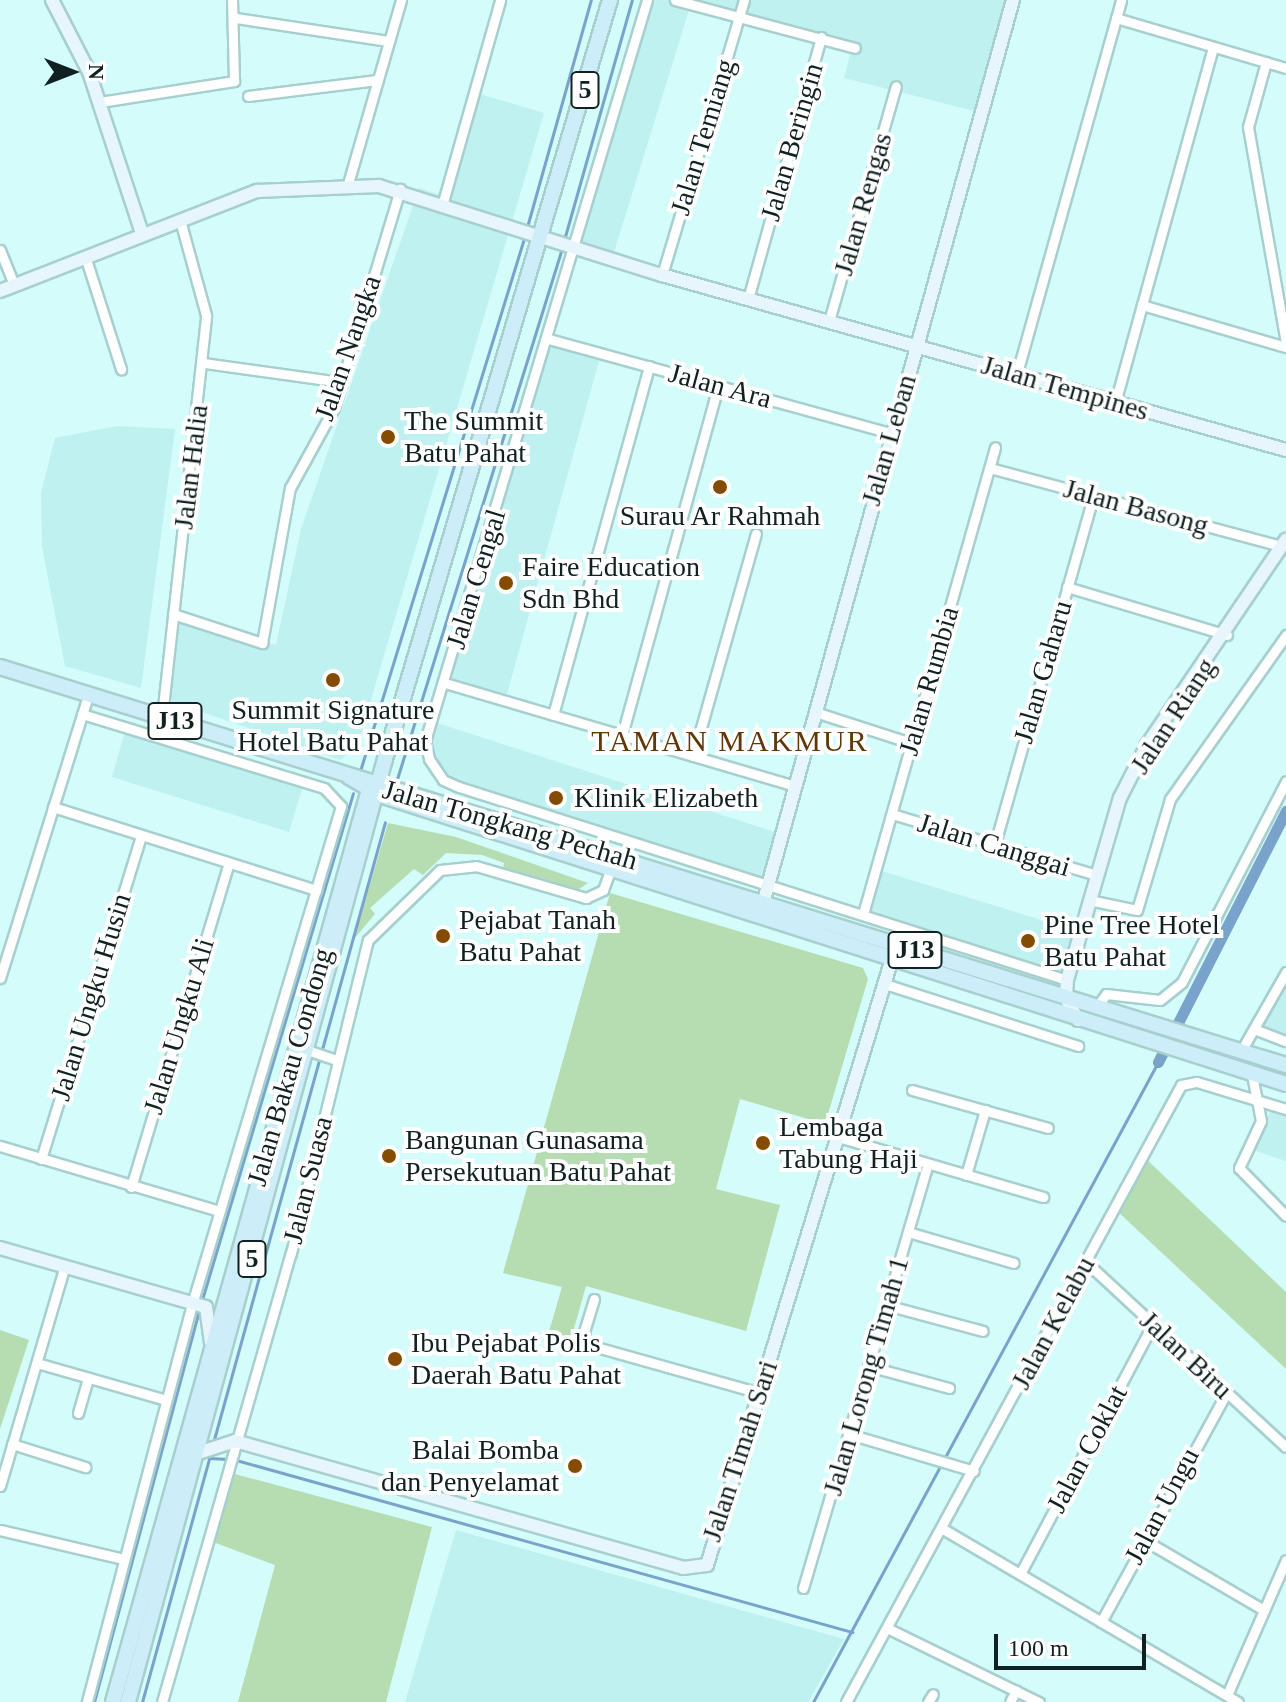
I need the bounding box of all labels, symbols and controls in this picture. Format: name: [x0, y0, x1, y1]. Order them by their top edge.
north arrow: [32, 32, 112, 112]
street label: Jalan Temiang: [659, 41, 747, 233]
street label: Jalan Beringin: [750, 47, 834, 237]
text: N: [84, 64, 109, 80]
road number: 5: [569, 68, 601, 112]
street label: Jalan Rengas: [823, 117, 903, 291]
street label: Jalan Nangka: [303, 259, 393, 437]
street label: Jalan Tempines: [962, 344, 1168, 432]
street label: Jalan Ara: [657, 354, 783, 418]
street label: Jalan Leban: [851, 360, 927, 520]
street label: Jalan Halia: [165, 393, 217, 541]
place label: The Summit Batu Pahat: [404, 404, 563, 470]
marker: The Summit Batu Pahat: [379, 428, 397, 446]
street label: Jalan Basong: [1047, 468, 1225, 546]
marker: Surau Ar Rahmah: [711, 478, 729, 496]
street label: Jalan Cengal: [435, 494, 517, 664]
place label: Surau Ar Rahmah: [607, 499, 833, 533]
place label: Faire Education Sdn Bhd: [522, 550, 724, 616]
marker: Faire Education Sdn Bhd: [497, 574, 515, 592]
street label: Jalan Gaharu: [1003, 584, 1083, 760]
street label: Jalan Rumbia: [888, 590, 970, 772]
street label: Jalan Riang: [1118, 643, 1228, 789]
marker: Summit Signature Hotel Batu Pahat: [324, 671, 342, 689]
place label: Summit Signature Hotel Batu Pahat: [215, 693, 451, 759]
road number: J13: [143, 699, 207, 743]
district label: TAMAN MAKMUR: [602, 723, 858, 759]
street label: Jalan Tongkang Pechah: [357, 766, 663, 884]
place label: Klinik Elizabeth: [574, 781, 775, 815]
marker: Klinik Elizabeth: [545, 787, 567, 809]
street label: Jalan Canggai: [902, 802, 1086, 888]
street label: Jalan Ungku Husin: [39, 875, 143, 1119]
place label: Pejabat Tanah Batu Pahat: [459, 903, 644, 969]
place label: Pine Tree Hotel Batu Pahat: [1044, 908, 1242, 974]
street label: Jalan Ungku Ali: [133, 925, 225, 1127]
street label: Jalan Bakau Condong: [235, 925, 345, 1209]
marker: Pejabat Tanah Batu Pahat: [434, 927, 452, 945]
road number: J13: [883, 928, 947, 972]
marker: Pine Tree Hotel Batu Pahat: [1019, 932, 1037, 950]
street label: Jalan Suasa: [273, 1100, 343, 1260]
place label: Lembaga Tabung Haji: [779, 1110, 934, 1176]
place label: Bangunan Gunasama Persekutuan Batu Pahat: [405, 1123, 718, 1189]
marker: Lembaga Tabung Haji: [754, 1134, 772, 1152]
marker: Bangunan Gunasama Persekutuan Batu Pahat: [380, 1147, 398, 1165]
street label: Jalan Lorong Timah 1: [811, 1236, 921, 1516]
road number: 5: [236, 1237, 268, 1281]
street label: Jalan Kelabu: [998, 1240, 1108, 1406]
street label: Jalan Biru: [1126, 1298, 1246, 1412]
place label: Ibu Pejabat Polis Daerah Batu Pahat: [411, 1326, 653, 1392]
street label: Jalan Timah Sari: [690, 1342, 790, 1560]
marker: Ibu Pejabat Polis Daerah Batu Pahat: [386, 1350, 404, 1368]
street label: Jalan Coklat: [1034, 1370, 1140, 1528]
place label: Balai Bomba dan Penyelamat: [348, 1433, 559, 1499]
street label: Jalan Ungu: [1112, 1433, 1212, 1579]
marker: Balai Bomba dan Penyelamat: [566, 1457, 584, 1475]
scale bar: [998, 1618, 1150, 1668]
text: 100 m: [1008, 1635, 1069, 1661]

